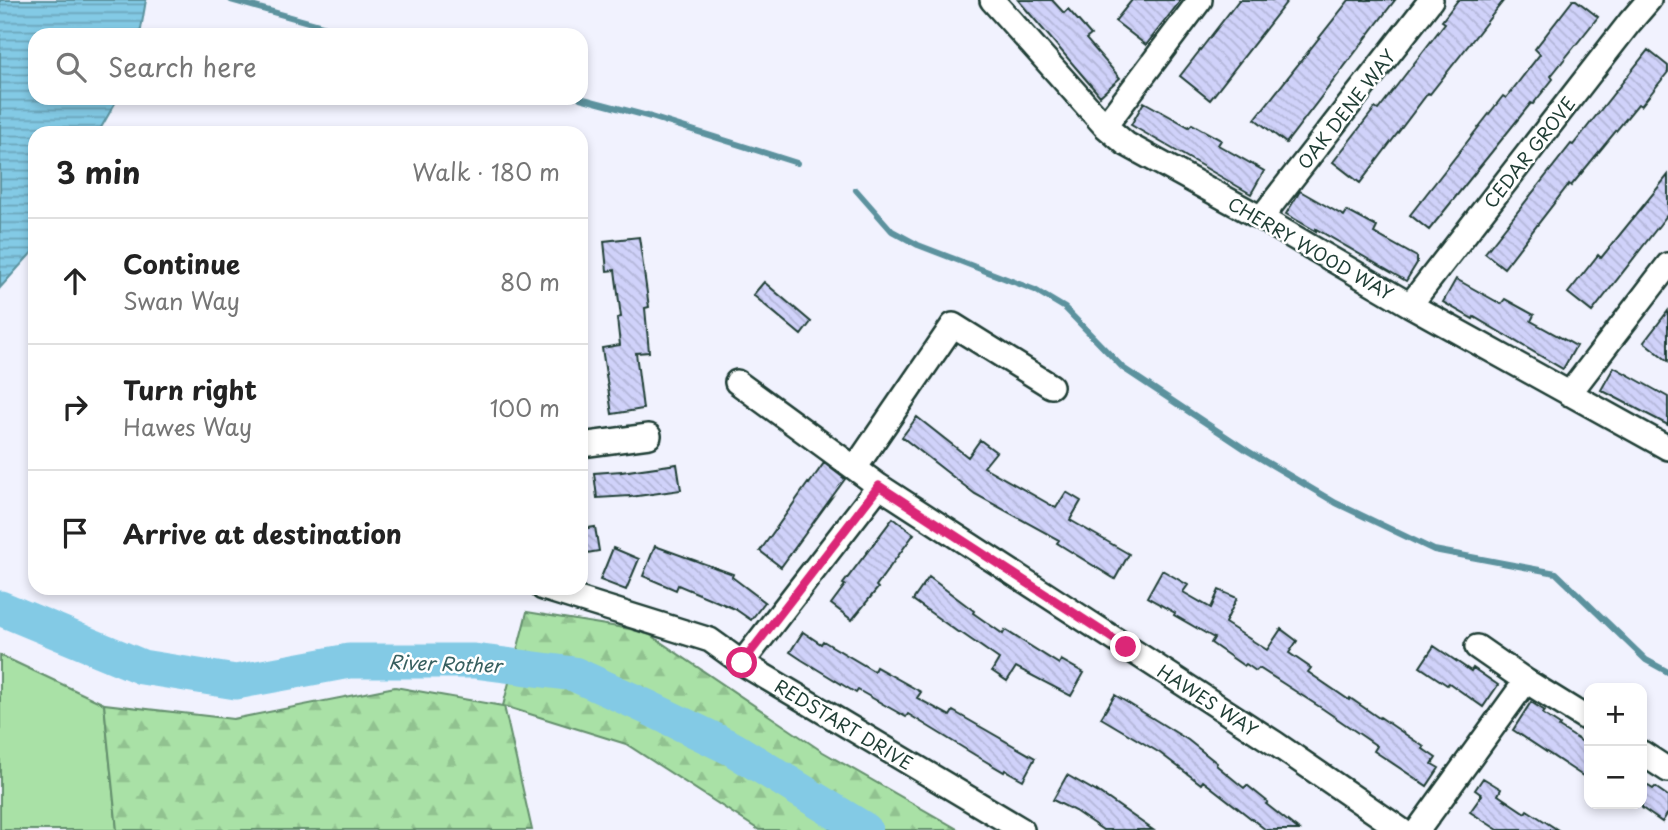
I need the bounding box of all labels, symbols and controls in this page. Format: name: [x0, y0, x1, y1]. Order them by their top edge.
search box: [28, 28, 588, 105]
street label: OAK DENE WAY: [1290, 43, 1402, 175]
text: Search here: [108, 47, 257, 86]
icon: search: [52, 48, 90, 86]
street label: CEDAR GROVE: [1477, 90, 1581, 214]
text: 3 min: [56, 149, 141, 194]
text: Walk · 180 m: [412, 154, 560, 189]
street label: CHERRY WOOD WAY: [1223, 189, 1399, 307]
text: Continue: [123, 244, 240, 283]
icon: ahead: [56, 262, 94, 300]
text: 80 m: [500, 264, 560, 299]
text: Swan Way: [123, 283, 240, 318]
text: Turn right: [123, 370, 257, 409]
icon: right: [56, 388, 94, 426]
text: 100 m: [490, 390, 560, 425]
text: Hawes Way: [123, 409, 252, 444]
icon: arrive: [56, 514, 94, 552]
text: Arrive at destination: [123, 514, 402, 553]
route end: [1110, 631, 1141, 662]
water label: River Rother: [388, 647, 505, 679]
route start: [726, 647, 757, 678]
street label: HAWES WAY: [1152, 657, 1264, 743]
street label: REDSTART DRIVE: [770, 672, 918, 776]
map controls: [1584, 683, 1647, 809]
button: +: [1584, 683, 1647, 746]
button: −: [1584, 746, 1647, 809]

